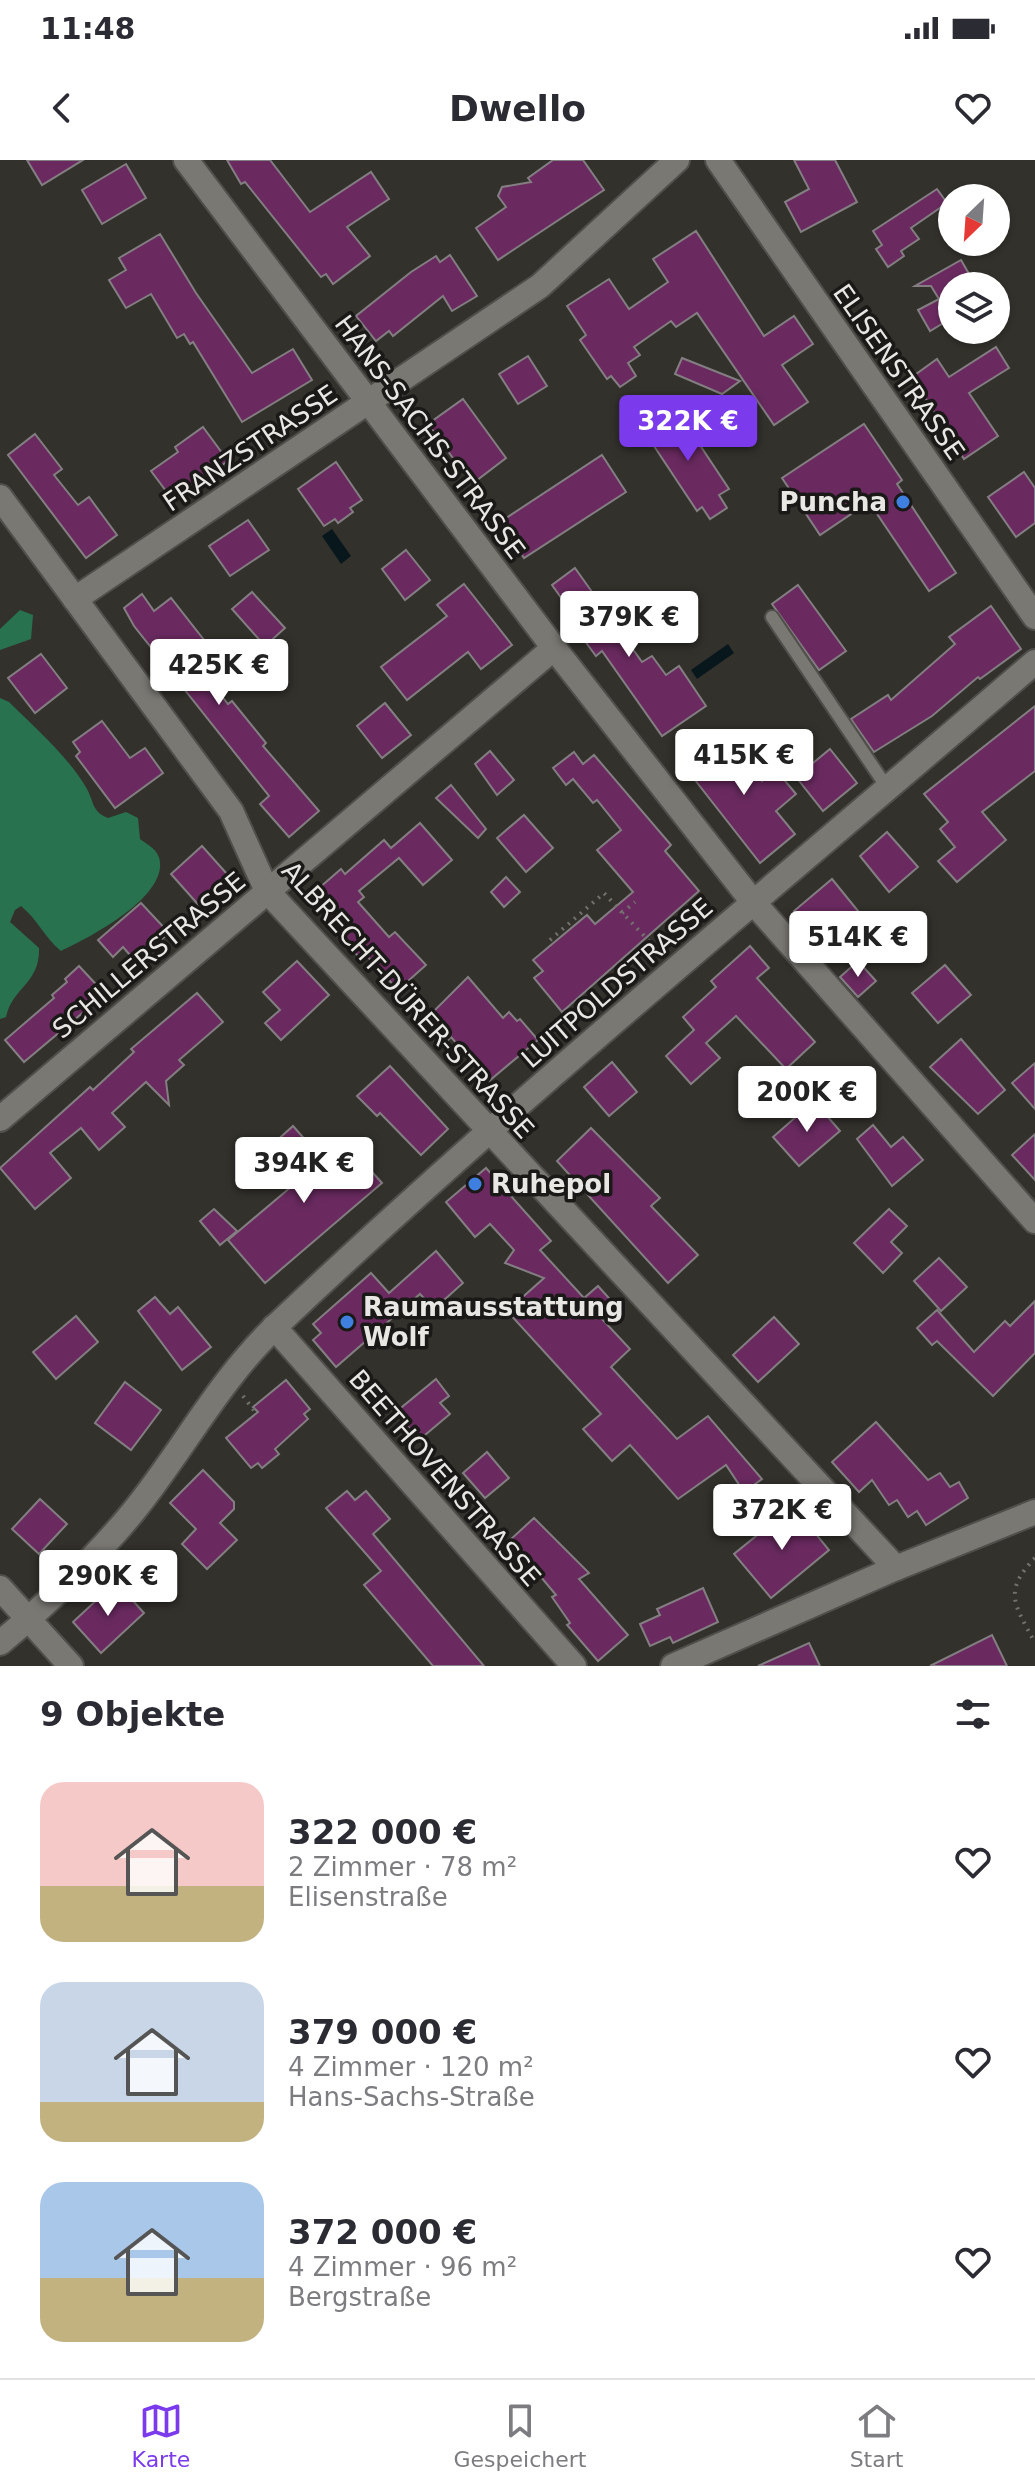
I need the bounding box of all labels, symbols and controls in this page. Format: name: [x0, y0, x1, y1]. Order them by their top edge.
text: 11:48: [40, 11, 136, 46]
icon: back: [40, 86, 84, 130]
icon: heart: [951, 86, 995, 130]
text: Dwello: [449, 88, 586, 129]
north arrow: [938, 184, 1010, 256]
map controls: [938, 184, 1010, 344]
button: layers: [938, 272, 1010, 344]
street label: ELISENSTRASSE: [827, 278, 971, 466]
street label: HANS-SACHS-STRASSE: [329, 309, 531, 565]
street label: FRANZSTRASSE: [157, 379, 343, 517]
pin: 322K €: [623, 395, 753, 463]
text: 322K €: [637, 406, 739, 436]
place label: Puncha: [779, 487, 887, 517]
marker: Puncha: [894, 493, 912, 511]
pin: 379K €: [564, 591, 694, 659]
text: 379K €: [578, 602, 680, 632]
pin: 425K €: [154, 639, 284, 707]
text: 425K €: [168, 650, 270, 680]
pin: 415K €: [679, 729, 809, 797]
text: 415K €: [693, 740, 795, 770]
street label: ALBRECHT-DÜRER-STRASSE: [276, 855, 541, 1144]
street label: SCHILLERSTRASSE: [47, 866, 251, 1044]
street label: LUITPOLDSTRASSE: [515, 892, 719, 1074]
pin: 514K €: [793, 911, 923, 979]
text: 514K €: [807, 922, 909, 952]
pin: 200K €: [742, 1066, 872, 1134]
text: 200K €: [756, 1077, 858, 1107]
pin: 394K €: [239, 1137, 369, 1205]
text: 394K €: [253, 1148, 355, 1178]
place label: Ruhepol: [491, 1169, 611, 1199]
marker: Ruhepol: [466, 1175, 484, 1193]
place label: Raumausstattung Wolf: [363, 1292, 624, 1352]
marker: Raumausstattung Wolf: [338, 1313, 356, 1331]
street label: BEETHOVENSTRASSE: [343, 1364, 547, 1592]
pin: 372K €: [717, 1484, 847, 1552]
text: 372K €: [731, 1495, 833, 1525]
pin: 290K €: [43, 1550, 173, 1618]
text: 290K €: [57, 1561, 159, 1591]
icon: filters: [951, 1692, 995, 1736]
text: 9 Objekte: [40, 1694, 225, 1734]
text: 322 000 €: [288, 1812, 477, 1852]
icon: home: [104, 1814, 200, 1910]
icon: heart: [951, 1840, 995, 1884]
text: 2 Zimmer · 78 m²: [288, 1852, 517, 1882]
text: Elisenstraße: [288, 1882, 448, 1912]
text: 379 000 €: [288, 2012, 477, 2052]
icon: home: [104, 2014, 200, 2110]
icon: heart: [951, 2040, 995, 2084]
text: 4 Zimmer · 120 m²: [288, 2052, 534, 2082]
text: Hans-Sachs-Straße: [288, 2082, 535, 2112]
text: 372 000 €: [288, 2212, 477, 2252]
icon: home: [104, 2214, 200, 2310]
icon: heart: [951, 2240, 995, 2284]
text: 4 Zimmer · 96 m²: [288, 2252, 517, 2282]
text: Bergstraße: [288, 2282, 431, 2312]
tab: Karte: [132, 2399, 190, 2472]
tab: Gespeichert: [454, 2399, 586, 2472]
tab: Start: [850, 2399, 903, 2472]

